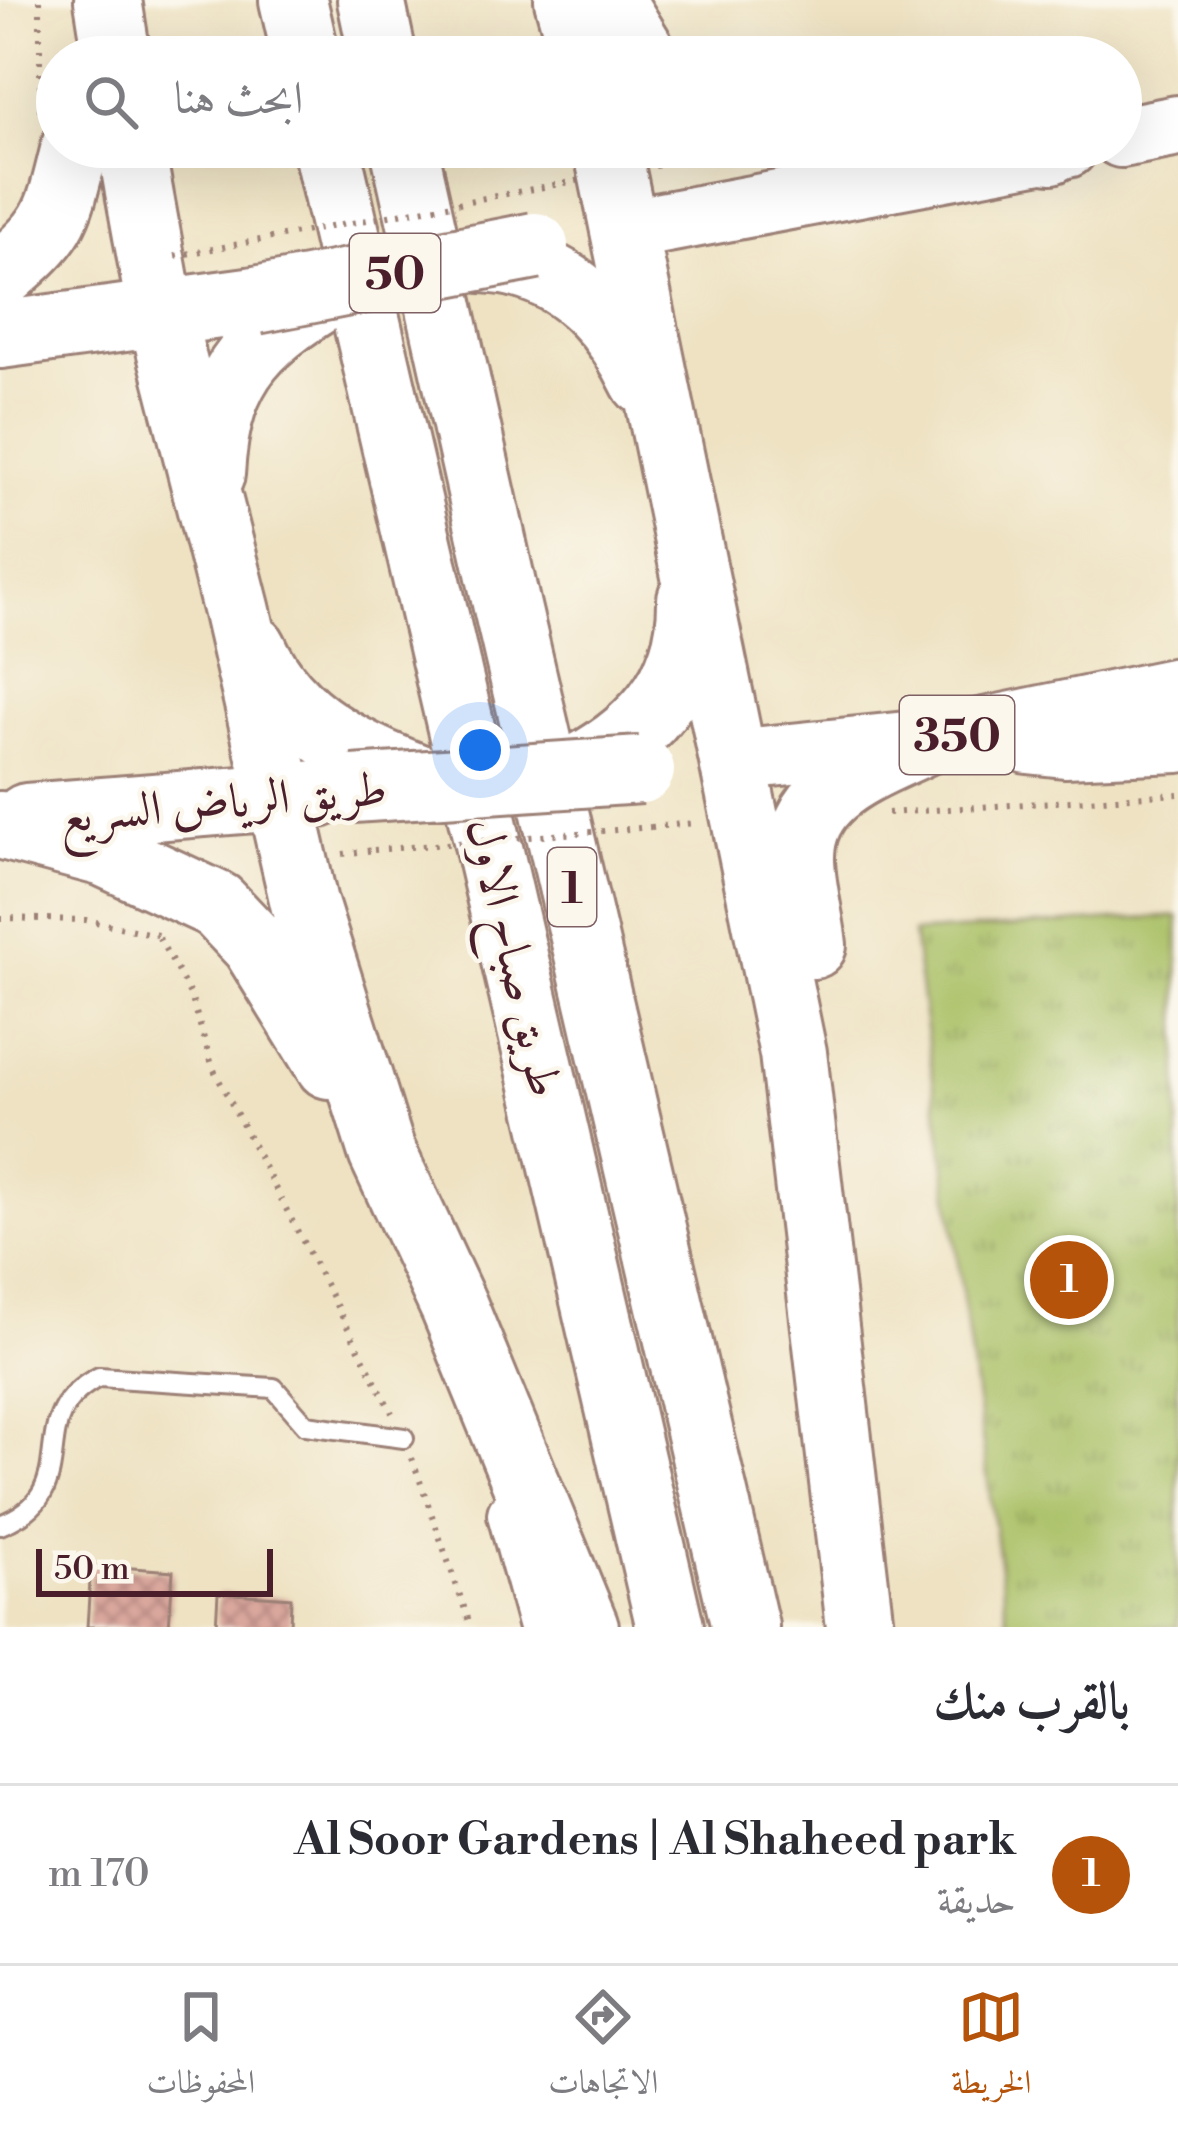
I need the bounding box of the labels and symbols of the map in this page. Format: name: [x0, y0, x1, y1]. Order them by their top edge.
road number: 50: [350, 234, 440, 312]
road number: 350: [900, 696, 1014, 774]
your location: [450, 720, 510, 780]
street label: طريق الرياض السريع: [57, 760, 391, 859]
street label: طريق صباح الاول: [442, 812, 574, 1105]
road number: 1: [548, 848, 596, 926]
pin: 1: [1030, 1235, 1108, 1325]
scale bar: [36, 1543, 273, 1596]

